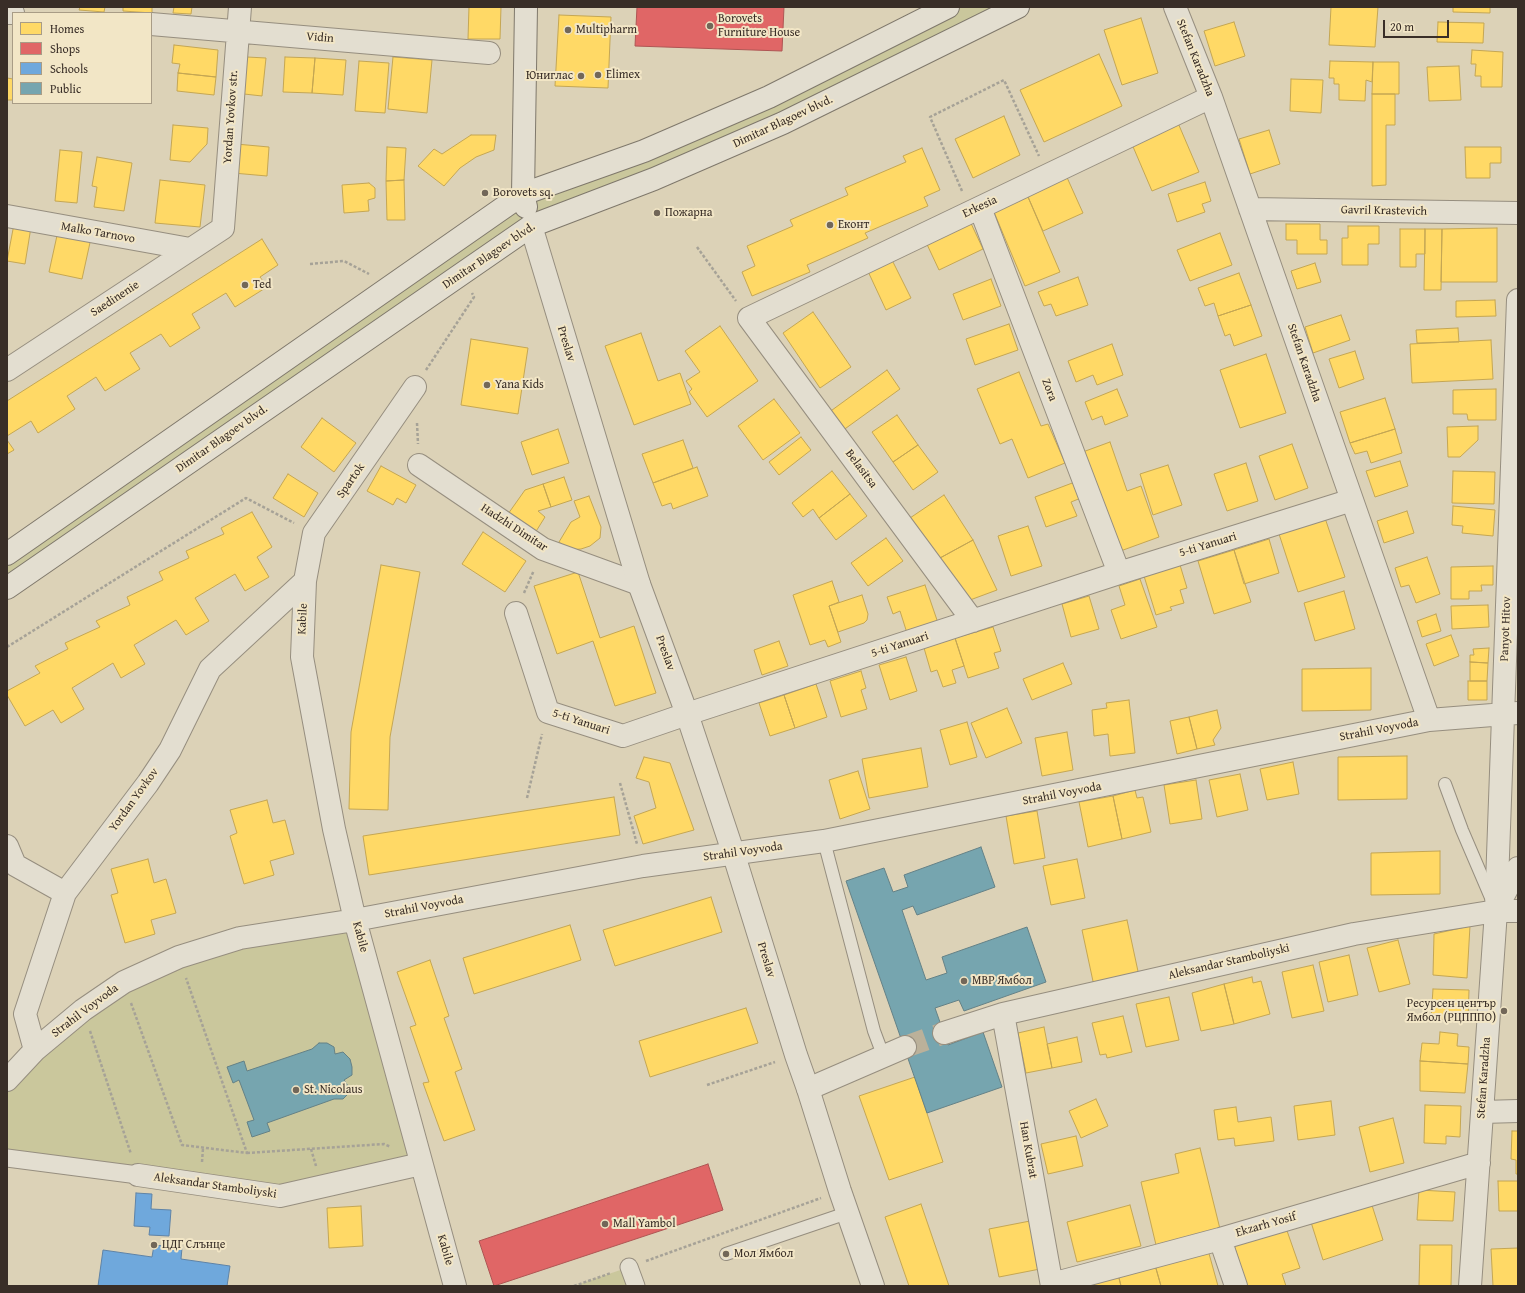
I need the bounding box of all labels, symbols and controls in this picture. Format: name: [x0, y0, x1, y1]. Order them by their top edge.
legend: [12, 12, 152, 104]
place label: Borovets Furniture House: [718, 12, 800, 40]
scale bar: [1385, 12, 1451, 38]
street label: Stefan Karadzha: [1173, 17, 1217, 99]
text: 20 m: [1390, 18, 1414, 35]
text: Homes: [50, 20, 84, 37]
marker: Borovets Furniture House: [705, 21, 715, 31]
place label: Multipharm: [576, 23, 637, 37]
marker: Multipharm: [563, 25, 573, 35]
street label: Vidin: [306, 30, 334, 46]
text: Shops: [50, 40, 80, 57]
text: Schools: [50, 60, 88, 77]
place label: Elimex: [606, 68, 640, 82]
place label: Юниглас: [526, 69, 573, 83]
street label: Yordan Yovkov str.: [221, 70, 241, 164]
marker: Elimex: [593, 70, 603, 80]
marker: Юниглас: [576, 71, 586, 81]
text: Public: [50, 80, 81, 97]
street label: Dimitar Blagoev blvd.: [731, 93, 835, 151]
place label: Borovets sq.: [493, 186, 554, 200]
marker: Borovets sq.: [480, 188, 490, 198]
street label: Erkesia: [961, 193, 999, 221]
street label: Gavril Krastevich: [1341, 203, 1427, 219]
place label: Пожарна: [665, 206, 713, 220]
marker: Пожарна: [652, 208, 662, 218]
place label: Еконт: [838, 218, 869, 232]
street label: Malko Tarnovo: [60, 219, 136, 247]
street label: Dimitar Blagoev blvd.: [440, 220, 538, 292]
marker: Еконт: [825, 220, 835, 230]
street label: Saedinenie: [88, 278, 142, 320]
place label: Ted: [253, 278, 271, 292]
marker: Ted: [240, 280, 250, 290]
street label: Stefan Karadzha: [1284, 322, 1324, 404]
street label: Preslav: [554, 324, 578, 364]
street label: Zora: [1038, 377, 1060, 403]
place label: Yana Kids: [495, 378, 544, 392]
marker: Yana Kids: [482, 380, 492, 390]
street label: Dimitar Blagoev blvd.: [173, 402, 271, 476]
street label: Belasitsa: [842, 447, 880, 491]
street label: Spartok: [334, 461, 368, 501]
street label: Hadzhi Dimitar: [478, 501, 550, 555]
street label: 5-ti Yanuari: [1177, 529, 1239, 561]
street label: Panyot Hitov: [1498, 596, 1514, 662]
street label: Kabile: [295, 603, 311, 635]
street label: 5-ti Yanuari: [869, 629, 931, 661]
street label: Preslav: [652, 633, 678, 673]
street label: 5-ti Yanuari: [550, 706, 612, 738]
street label: Strahil Voyvoda: [1338, 715, 1420, 745]
street label: Yordan Yovkov: [106, 765, 162, 835]
street label: Strahil Voyvoda: [1021, 779, 1103, 809]
street label: Strahil Voyvoda: [702, 839, 784, 865]
street label: Strahil Voyvoda: [383, 892, 465, 922]
street label: Kabile: [349, 920, 371, 954]
street label: Preslav: [754, 940, 778, 980]
street label: Aleksandar Stamboliyski: [1167, 941, 1291, 983]
place label: МВР Ямбол: [972, 974, 1032, 988]
marker: МВР Ямбол: [959, 976, 969, 986]
street label: Strahil Voyvoda: [49, 981, 121, 1041]
place label: Ресурсен център Ямбол (РЦПППО): [1406, 997, 1496, 1025]
marker: Ресурсен център Ямбол (РЦПППО): [1499, 1006, 1509, 1016]
street label: Stefan Karadzha: [1474, 1037, 1494, 1119]
place label: St. Nicolaus: [304, 1083, 363, 1097]
marker: St. Nicolaus: [291, 1085, 301, 1095]
street label: Han Kubrat: [1016, 1120, 1040, 1180]
street label: Aleksandar Stamboliyski: [153, 1170, 277, 1202]
street label: Ekzarh Yosif: [1234, 1210, 1298, 1240]
place label: Mall Yambol: [613, 1217, 676, 1231]
marker: Mall Yambol: [600, 1219, 610, 1229]
street label: Kabile: [434, 1233, 456, 1267]
place label: ЦДГ Слънце: [162, 1238, 225, 1252]
marker: ЦДГ Слънце: [149, 1240, 159, 1250]
place label: Мол Ямбол: [734, 1247, 793, 1261]
marker: Мол Ямбол: [721, 1249, 731, 1259]

